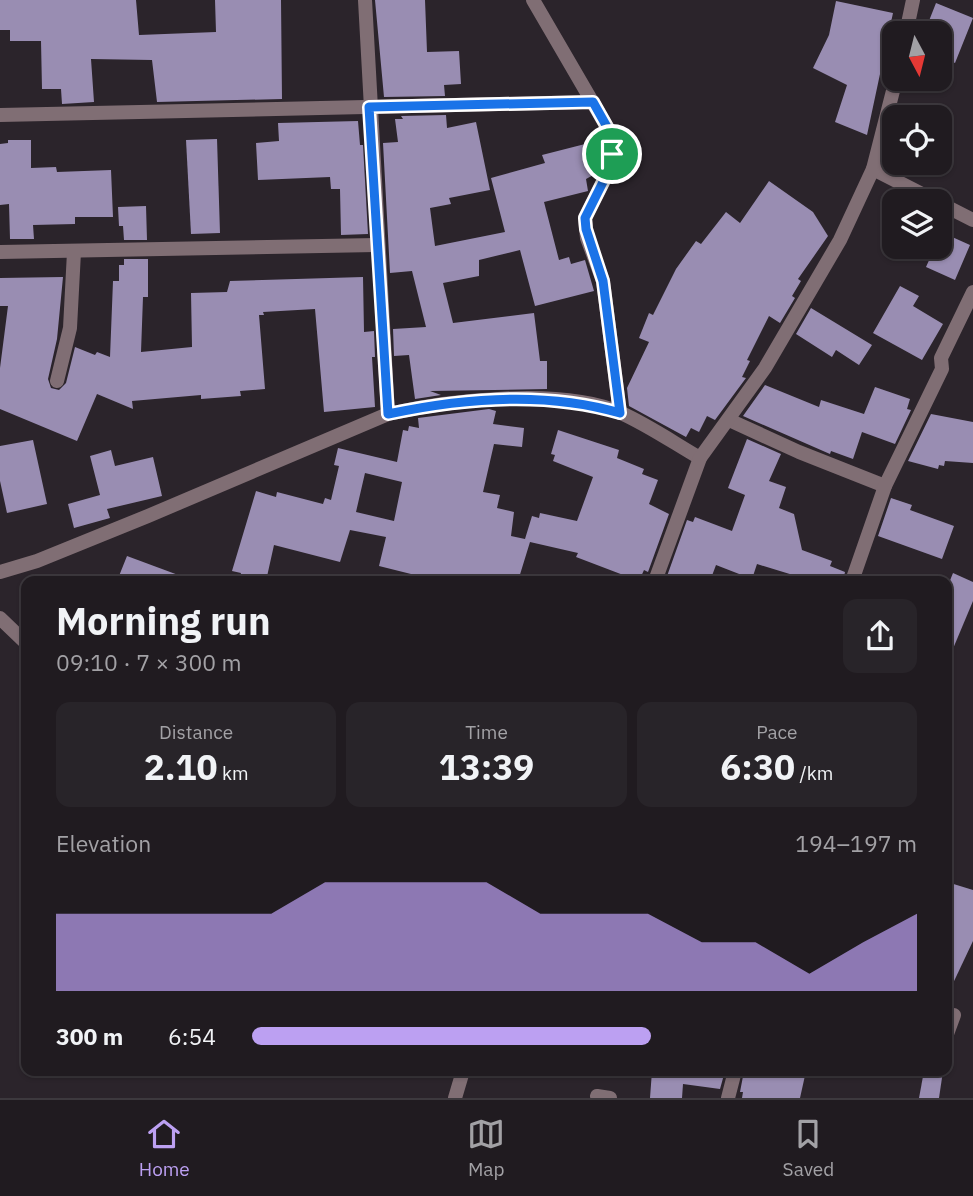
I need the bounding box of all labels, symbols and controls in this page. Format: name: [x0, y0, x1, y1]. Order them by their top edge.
north arrow: [882, 21, 952, 91]
map controls: [882, 21, 952, 259]
button: locate: [882, 105, 952, 175]
pin: [582, 124, 642, 184]
icon: arrive: [593, 135, 631, 173]
button: layers: [882, 189, 952, 259]
text: Morning run: [56, 596, 271, 645]
button: share: [843, 599, 917, 673]
text: 09:10 · 7 × 300 m: [56, 647, 242, 677]
text: Distance: [159, 720, 233, 744]
text: Time: [465, 720, 508, 744]
text: Pace: [756, 720, 798, 744]
text: 2.10: [144, 744, 218, 790]
text: 13:39: [439, 744, 534, 790]
text: 6:30: [720, 744, 795, 790]
text: km: [218, 761, 249, 785]
text: /km: [795, 761, 833, 785]
text: Elevation: [56, 828, 151, 858]
text: 194–197 m: [795, 828, 917, 858]
text: 300 m: [56, 1021, 123, 1051]
text: 6:54: [168, 1021, 216, 1051]
tab: Home: [139, 1115, 190, 1181]
tab: Map: [467, 1115, 505, 1181]
tab: Saved: [783, 1115, 834, 1181]

